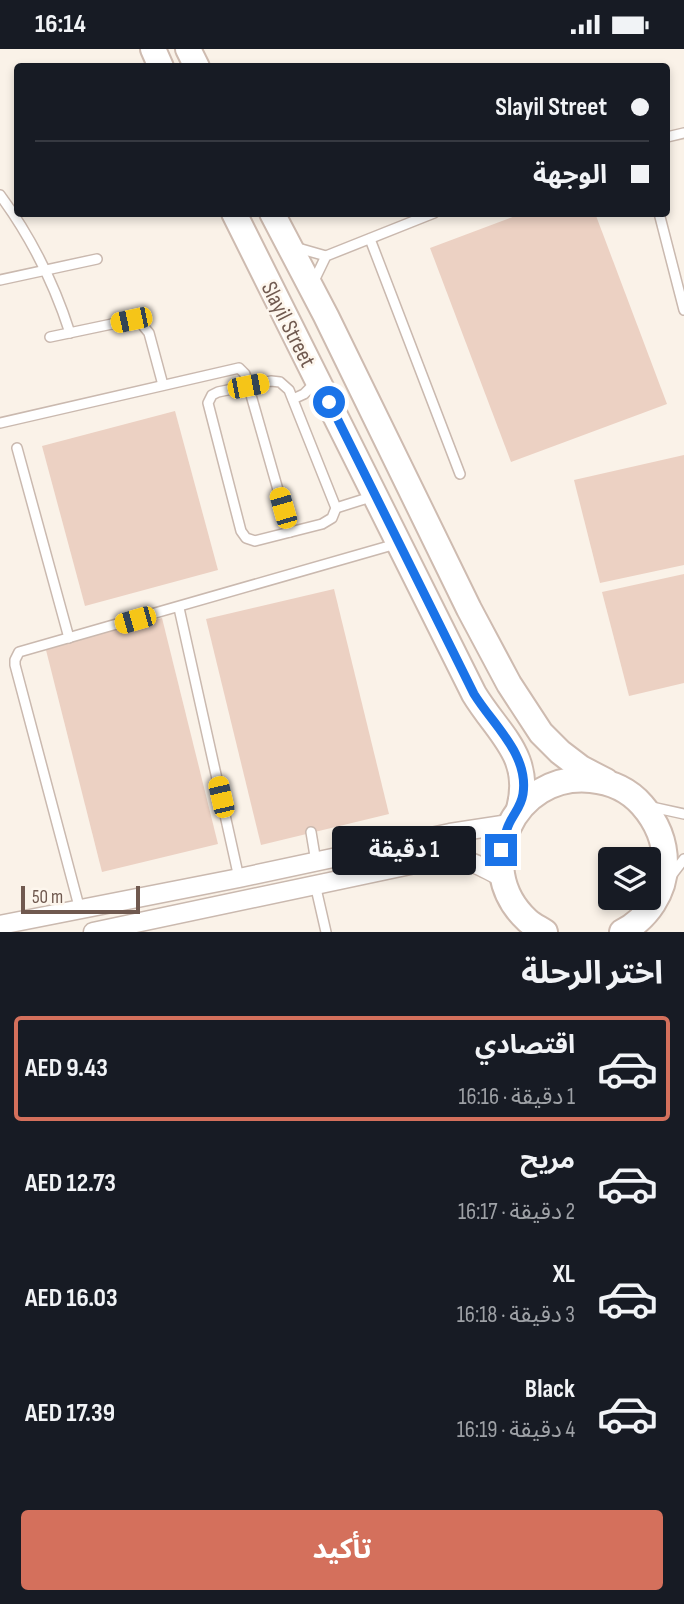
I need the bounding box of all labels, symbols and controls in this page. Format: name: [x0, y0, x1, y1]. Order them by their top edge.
text: 16:14: [35, 9, 86, 40]
text: Slayil Street: [495, 92, 607, 123]
text: الوجهة: [533, 160, 607, 191]
street label: Slayil Street: [255, 277, 322, 372]
car: [109, 305, 154, 335]
car: [226, 372, 271, 400]
route start: [313, 386, 345, 418]
car: [268, 485, 299, 531]
car: [112, 604, 159, 636]
car: [207, 774, 236, 820]
callout: 1 دقيقة: [333, 825, 476, 875]
route end: [485, 834, 517, 866]
text: 1 دقيقة: [369, 836, 439, 864]
map controls: [598, 847, 661, 910]
button: layers: [598, 847, 661, 910]
scale bar: [21, 883, 140, 915]
text: 50 m: [32, 886, 63, 909]
text: اختر الرحلة: [521, 954, 663, 993]
text: اقتصادي: [475, 1030, 575, 1061]
icon: car: [596, 1037, 659, 1100]
text: AED 9.43: [25, 1053, 108, 1084]
text: 1 دقيقة · 16:16: [458, 1083, 575, 1111]
text: مريح: [520, 1145, 575, 1176]
icon: car: [596, 1152, 659, 1215]
text: AED 12.73: [25, 1168, 116, 1199]
text: 2 دقيقة · 16:17: [458, 1198, 575, 1226]
text: XL: [553, 1259, 575, 1290]
icon: car: [596, 1267, 659, 1330]
text: AED 16.03: [25, 1283, 118, 1314]
text: 3 دقيقة · 16:18: [457, 1301, 575, 1329]
text: Black: [525, 1374, 575, 1405]
icon: car: [596, 1382, 659, 1445]
text: AED 17.39: [25, 1398, 115, 1429]
text: 4 دقيقة · 16:19: [457, 1416, 575, 1444]
button: تأكيد: [21, 1510, 663, 1590]

